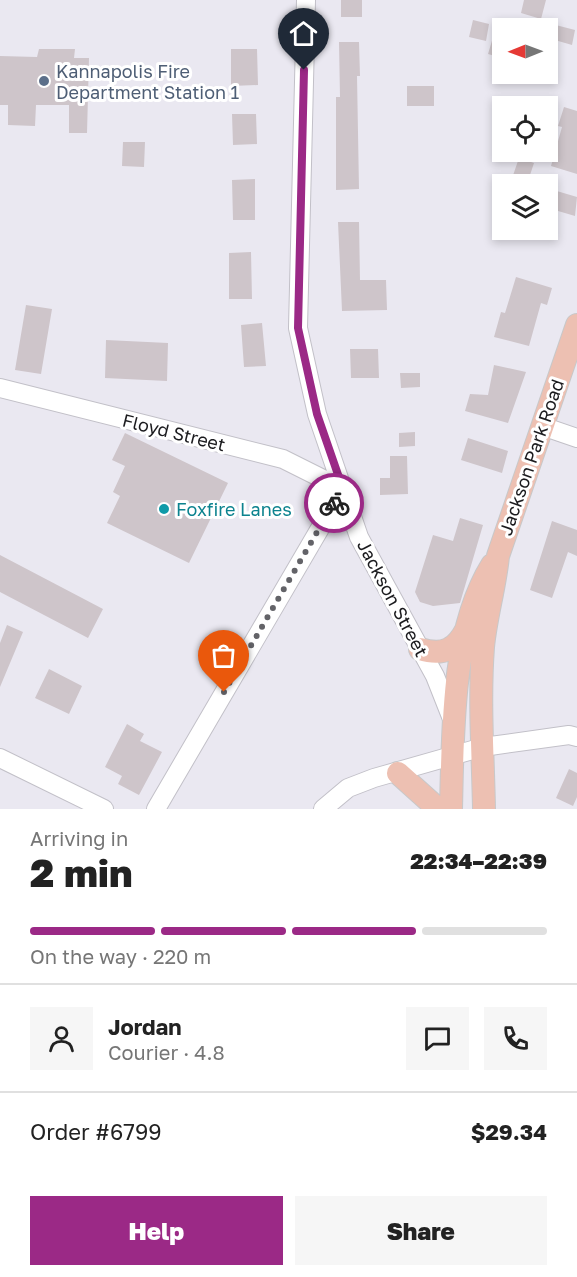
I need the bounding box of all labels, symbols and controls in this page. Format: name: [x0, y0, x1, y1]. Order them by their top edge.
pin: [278, 8, 329, 70]
icon: home: [287, 17, 320, 50]
north arrow: [492, 18, 558, 84]
map controls: [492, 18, 558, 240]
place label: Kannapolis Fire Department Station 1: [56, 60, 240, 103]
marker: Kannapolis Fire Department Station 1: [37, 74, 51, 88]
button: locate: [492, 96, 558, 162]
button: layers: [492, 174, 558, 240]
street label: Jackson Park Road: [494, 376, 568, 538]
street label: Floyd Street: [120, 409, 228, 455]
courier: [304, 473, 364, 533]
icon: bike: [318, 487, 351, 520]
place label: Foxfire Lanes: [176, 498, 292, 520]
marker: Foxfire Lanes: [157, 502, 171, 516]
street label: Jackson Street: [353, 536, 433, 660]
pin: [198, 630, 249, 692]
icon: bag: [207, 639, 240, 672]
text: Arriving in: [30, 826, 128, 850]
text: 22:34–22:39: [410, 847, 547, 874]
text: 2 min: [30, 849, 133, 896]
text: On the way · 220 m: [30, 944, 211, 968]
button: person: [30, 1007, 93, 1070]
button: chat: [406, 1007, 469, 1070]
button: phone: [484, 1007, 547, 1070]
text: Jordan: [108, 1013, 182, 1040]
text: Courier · 4.8: [108, 1040, 225, 1064]
text: Order #6799: [30, 1118, 162, 1145]
text: $29.34: [471, 1118, 547, 1145]
button: Help: [30, 1196, 283, 1265]
button: Share: [295, 1196, 547, 1265]

